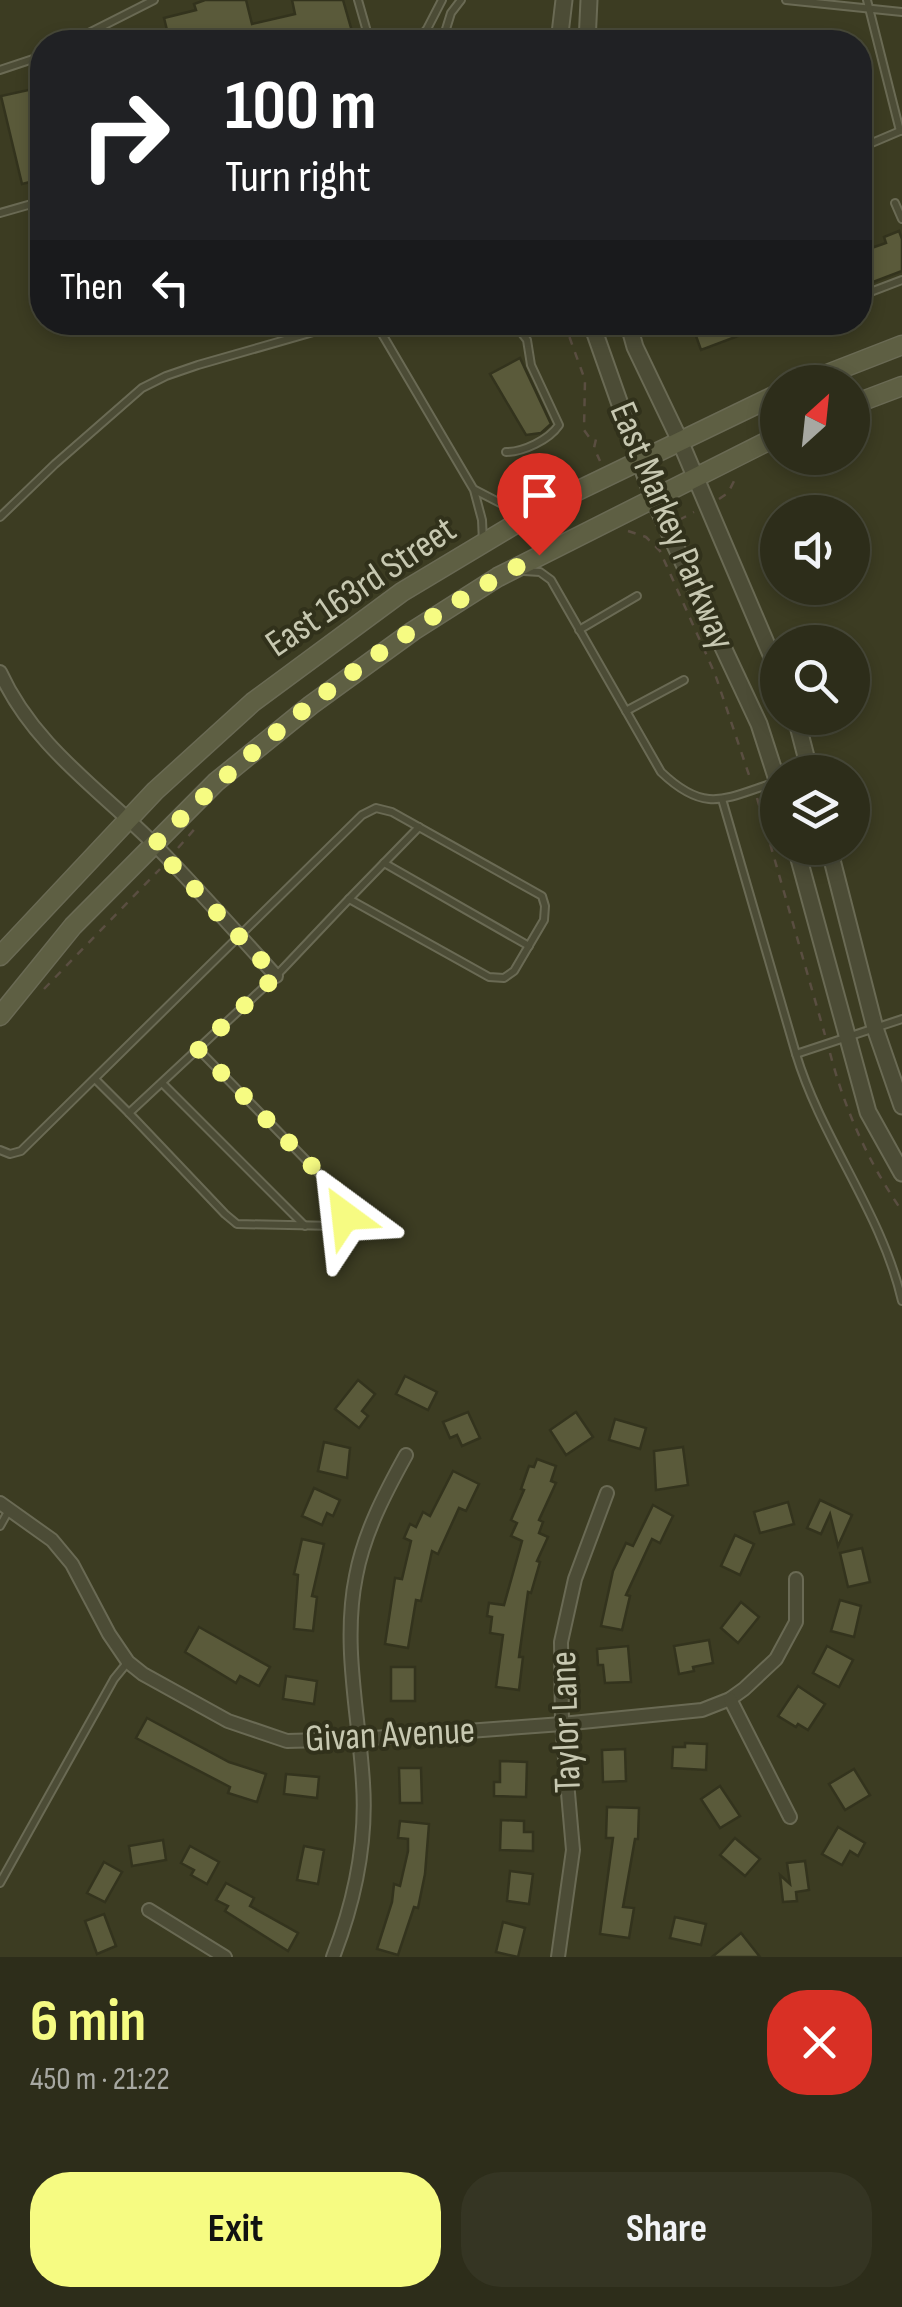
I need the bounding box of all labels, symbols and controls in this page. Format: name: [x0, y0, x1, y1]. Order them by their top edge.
text: 100 m: [225, 65, 376, 149]
icon: right: [60, 70, 190, 200]
text: Turn right: [225, 150, 371, 205]
icon: left: [143, 260, 198, 315]
text: Then: [60, 265, 123, 310]
north arrow: [760, 365, 870, 475]
map controls: [760, 365, 870, 865]
street label: East Markey Parkway: [600, 396, 744, 657]
pin: [497, 453, 582, 556]
icon: arrive: [512, 468, 567, 523]
button: sound: [760, 495, 870, 605]
street label: East 163rd Street: [258, 507, 464, 667]
button: search: [760, 625, 870, 735]
button: layers: [760, 755, 870, 865]
position arrow: [293, 1164, 397, 1268]
street label: Taylor Lane: [541, 1650, 591, 1794]
street label: Givan Avenue: [304, 1708, 476, 1762]
text: 6 min: [30, 1986, 146, 2058]
button: close: [767, 1990, 872, 2095]
text: 450 m · 21:22: [30, 2060, 170, 2099]
button: Exit: [30, 2172, 441, 2287]
button: Share: [461, 2172, 872, 2287]

